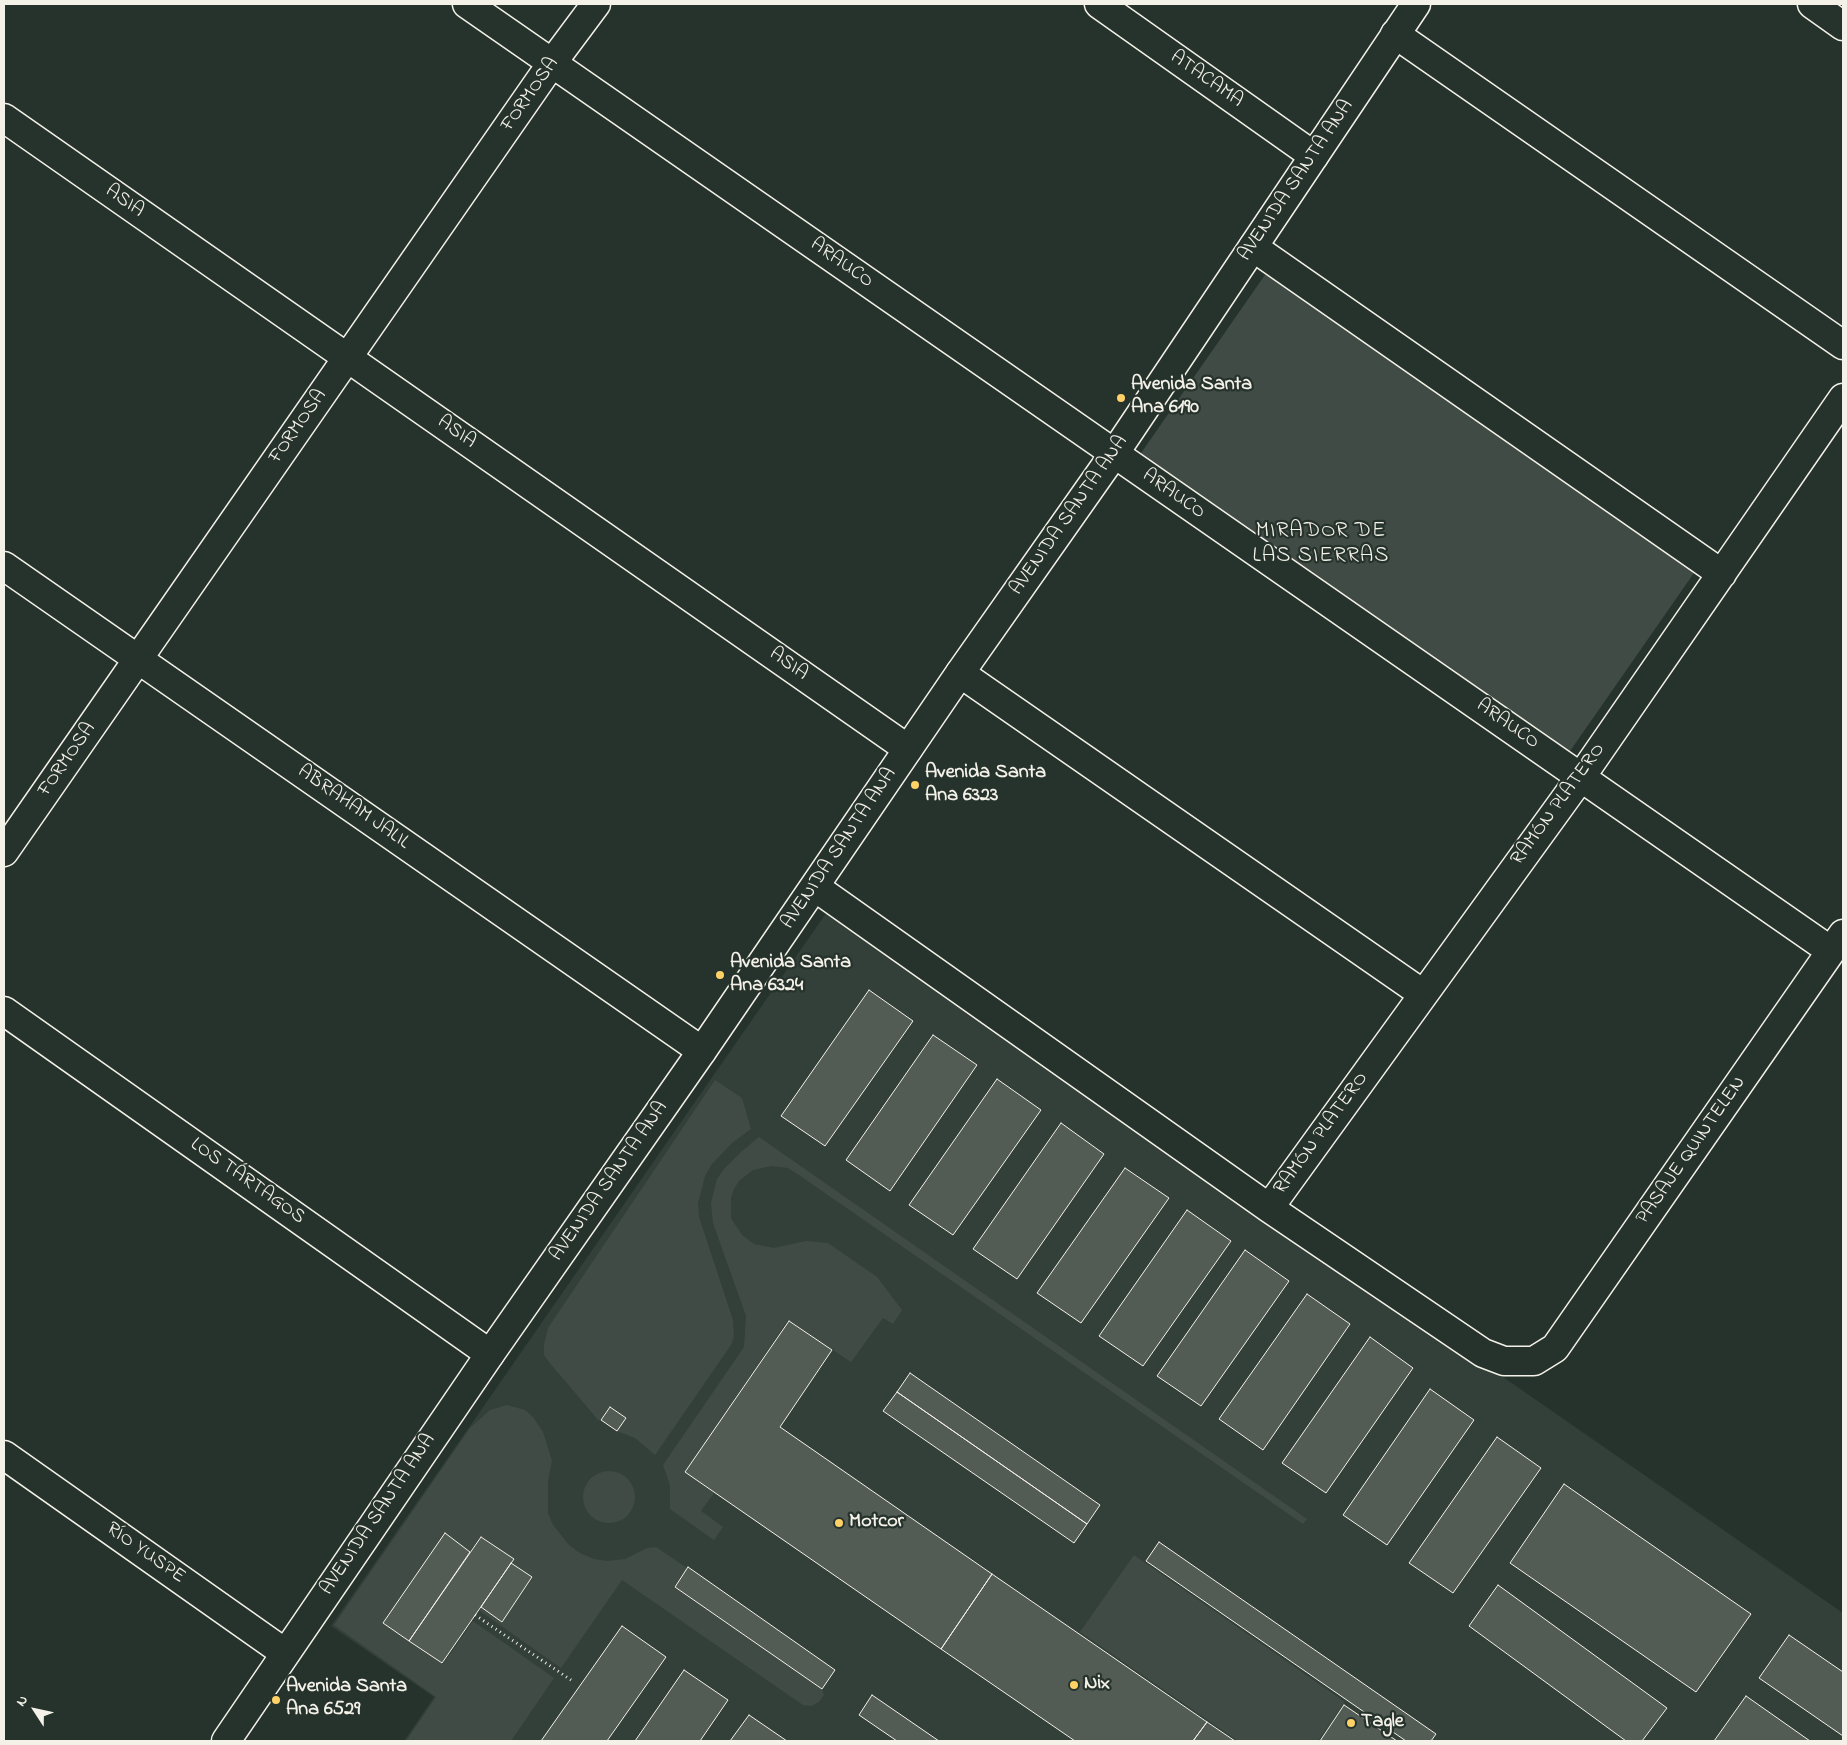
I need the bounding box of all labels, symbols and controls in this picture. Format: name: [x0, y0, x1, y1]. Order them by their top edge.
street label: ATACAMA: [1165, 46, 1247, 114]
street label: FORMOSA: [497, 53, 565, 137]
street label: AVENIDA SANTA ANA: [1234, 96, 1360, 266]
street label: ASIA: [100, 180, 148, 224]
street label: ARAUCO: [805, 234, 877, 294]
place label: Avenida Santa Ana 6190: [1131, 374, 1252, 421]
street label: FORMOSA: [265, 385, 333, 469]
marker: Avenida Santa Ana 6190: [1115, 392, 1127, 404]
street label: ASIA: [432, 411, 480, 455]
street label: AVENIDA SANTA ANA: [1006, 431, 1134, 601]
street label: ARAUCO: [1137, 465, 1209, 525]
district label: MIRADOR DE LAS SIERRAS: [1251, 519, 1391, 570]
street label: ASIA: [764, 643, 812, 687]
street label: ARAUCO: [1471, 695, 1543, 755]
street label: FORMOSA: [34, 718, 102, 802]
street label: RAMÓN PLATERO: [1507, 739, 1611, 871]
street label: ABRAHAM JALIL: [292, 760, 414, 856]
place label: Avenida Santa Ana 6323: [925, 762, 1046, 809]
street label: AVENIDA SANTA ANA: [777, 764, 903, 934]
marker: Avenida Santa Ana 6323: [909, 779, 921, 791]
place label: Avenida Santa Ana 6324: [730, 952, 851, 999]
marker: Avenida Santa Ana 6324: [714, 969, 726, 981]
street label: RAMÓN PLATERO: [1270, 1068, 1374, 1200]
street label: PASAJE QUINTELEN: [1632, 1072, 1752, 1230]
street label: AVENIDA SANTA ANA: [546, 1097, 674, 1267]
street label: LOS TÁRTAGOS: [185, 1133, 309, 1231]
street label: AVENIDA SANTA ANA: [316, 1430, 442, 1600]
place label: Motcor: [849, 1511, 904, 1535]
marker: Motcor: [833, 1517, 845, 1529]
street label: RÍO YUSPE: [101, 1518, 189, 1590]
place label: Nix: [1084, 1673, 1110, 1697]
place label: Avenida Santa Ana 6529: [286, 1676, 407, 1723]
marker: Nix: [1068, 1679, 1080, 1691]
north arrow: [10, 1685, 60, 1735]
text: N: [11, 1691, 34, 1711]
marker: Avenida Santa Ana 6529: [270, 1694, 282, 1706]
place label: Tagle: [1361, 1711, 1404, 1735]
marker: Tagle: [1345, 1717, 1357, 1729]

